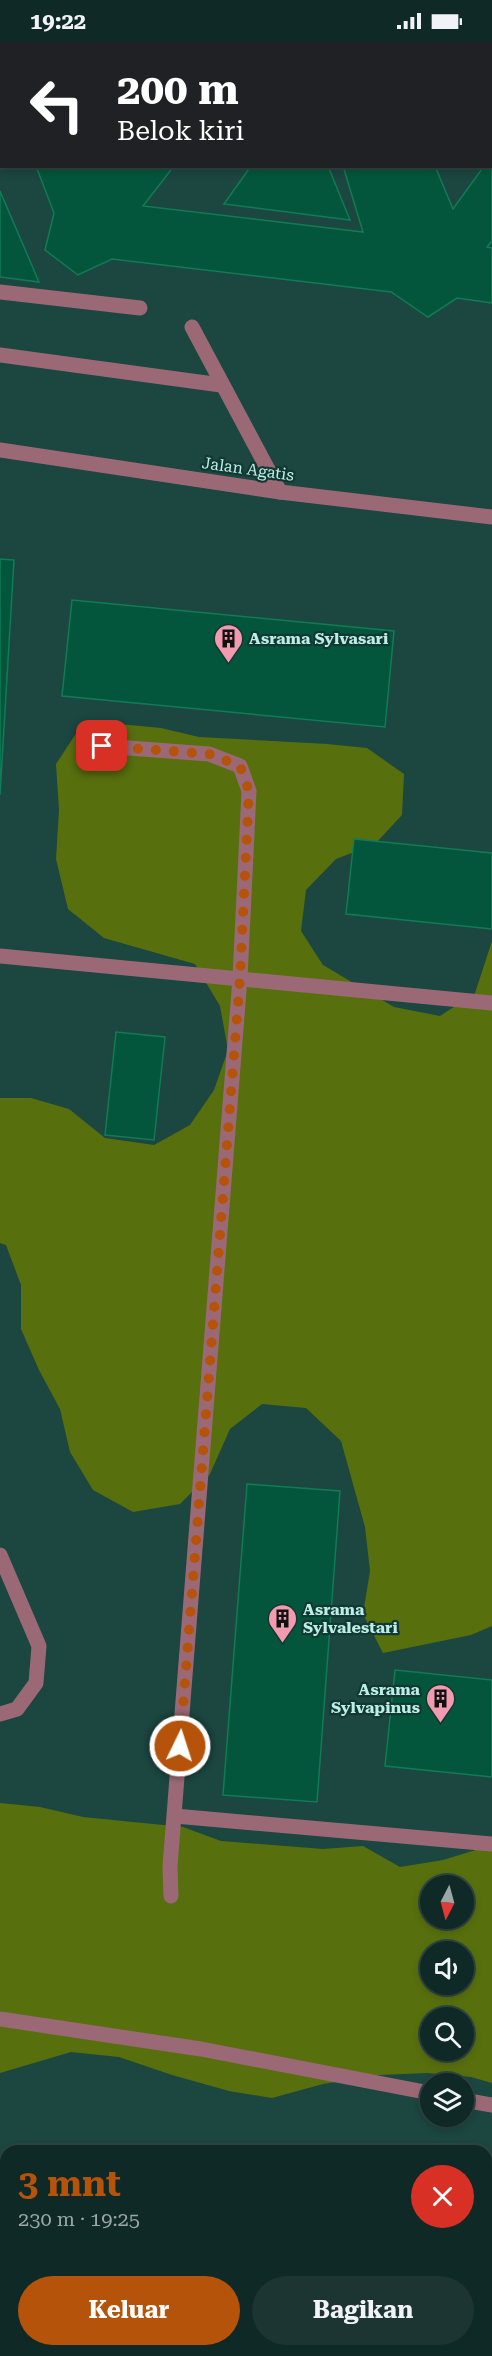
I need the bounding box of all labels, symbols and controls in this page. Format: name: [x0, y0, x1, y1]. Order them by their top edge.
text: 19:22: [30, 9, 86, 34]
text: 200 m: [117, 65, 239, 114]
icon: left: [18, 66, 96, 144]
text: Belok kiri: [117, 115, 244, 147]
street label: Jalan Agatis: [201, 453, 296, 485]
building icon: Asrama Sylvasari: [212, 622, 244, 664]
place label: Asrama Sylvasari: [249, 629, 389, 648]
pin: [76, 720, 127, 771]
icon: arrive: [85, 729, 118, 762]
place label: Asrama Sylvalestari: [303, 1600, 398, 1637]
building icon: Asrama Sylvalestari: [266, 1602, 298, 1644]
place label: Asrama Sylvapinus: [331, 1680, 421, 1717]
building icon: Asrama Sylvapinus: [425, 1682, 457, 1724]
position arrow: [148, 1714, 212, 1778]
north arrow: [420, 1875, 474, 1929]
map controls: [420, 1875, 474, 2127]
button: sound: [420, 1941, 474, 1995]
button: search: [420, 2007, 474, 2061]
button: layers: [420, 2073, 474, 2127]
text: 3 mnt: [18, 2163, 121, 2205]
button: close: [411, 2165, 474, 2228]
text: 230 m · 19:25: [18, 2207, 140, 2231]
button: Keluar: [18, 2276, 240, 2345]
button: Bagikan: [252, 2276, 474, 2345]

